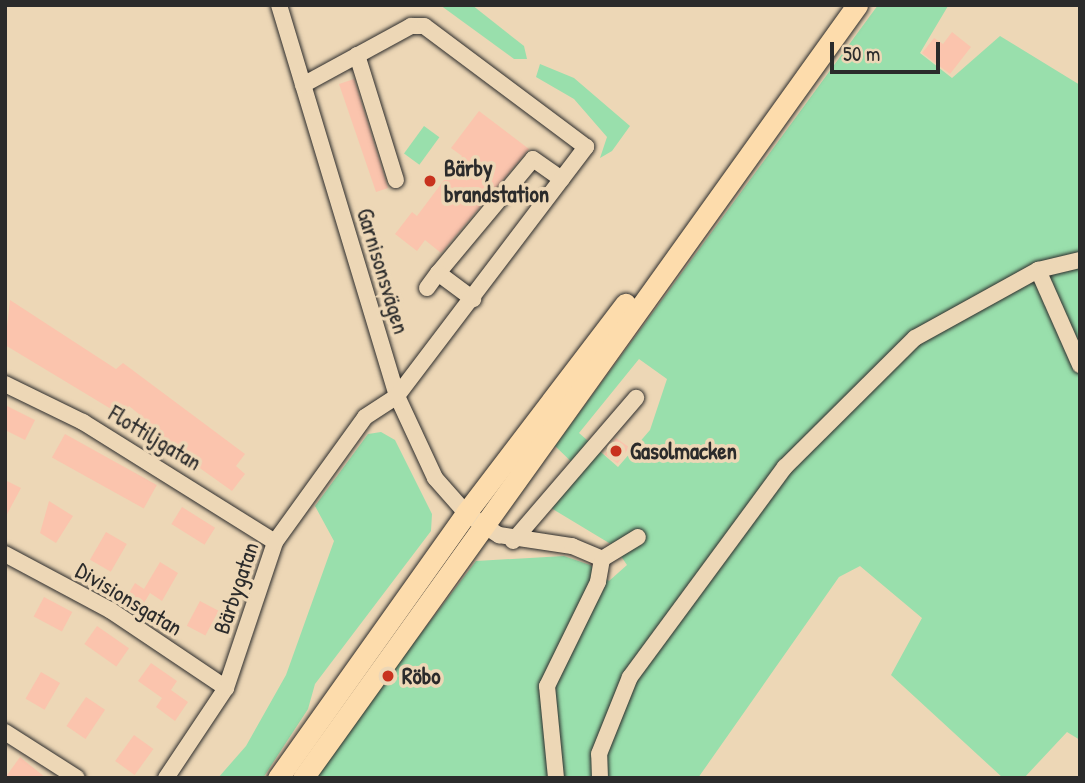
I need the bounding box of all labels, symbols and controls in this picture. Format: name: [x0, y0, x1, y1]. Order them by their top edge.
scale bar: [833, 28, 943, 72]
text: 50 m: [843, 39, 880, 68]
place label: Bärby brandstation: [444, 154, 549, 208]
marker: Bärby brandstation: [422, 173, 438, 189]
street label: Garnisonsvägen: [351, 205, 415, 337]
street label: Flottiljgatan: [104, 400, 206, 476]
place label: Gasolmacken: [630, 437, 737, 465]
marker: Gasolmacken: [608, 443, 624, 459]
street label: Bärbygatan: [207, 538, 265, 638]
street label: Divisionsgatan: [71, 556, 187, 642]
place label: Röbo: [402, 662, 440, 690]
marker: Röbo: [380, 668, 396, 684]

